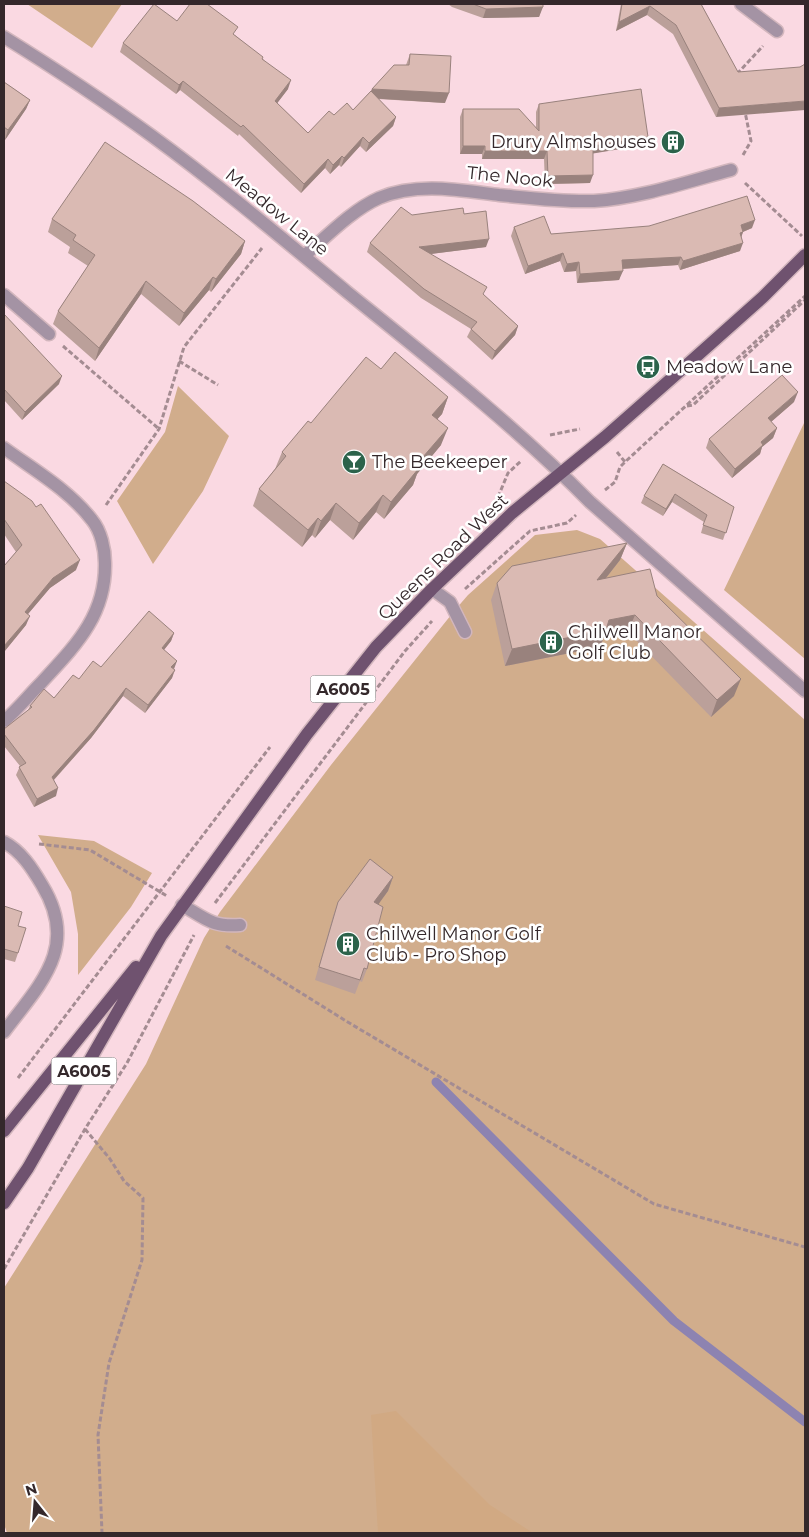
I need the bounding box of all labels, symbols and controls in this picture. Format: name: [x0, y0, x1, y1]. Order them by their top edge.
building icon: Drury Almshouses: [660, 129, 686, 155]
place label: Drury Almshouses: [491, 131, 656, 153]
street label: The Nook: [466, 162, 554, 192]
street label: Meadow Lane: [221, 164, 333, 260]
bus stop icon: Meadow Lane: [635, 354, 661, 380]
place label: Meadow Lane: [666, 356, 793, 378]
bar icon: The Beekeeper: [341, 449, 367, 475]
place label: The Beekeeper: [372, 451, 508, 473]
street label: Queens Road West: [373, 489, 513, 625]
place label: Chilwell Manor Golf Club: [568, 621, 702, 664]
building icon: Chilwell Manor Golf Club: [538, 629, 564, 655]
road number: A6005: [310, 676, 376, 702]
place label: Chilwell Manor Golf Club - Pro Shop: [366, 923, 542, 966]
building icon: Chilwell Manor Golf Club - Pro Shop: [335, 931, 361, 957]
road number: A6005: [52, 1058, 116, 1084]
north arrow: [10, 1477, 60, 1527]
text: N: [23, 1479, 39, 1500]

